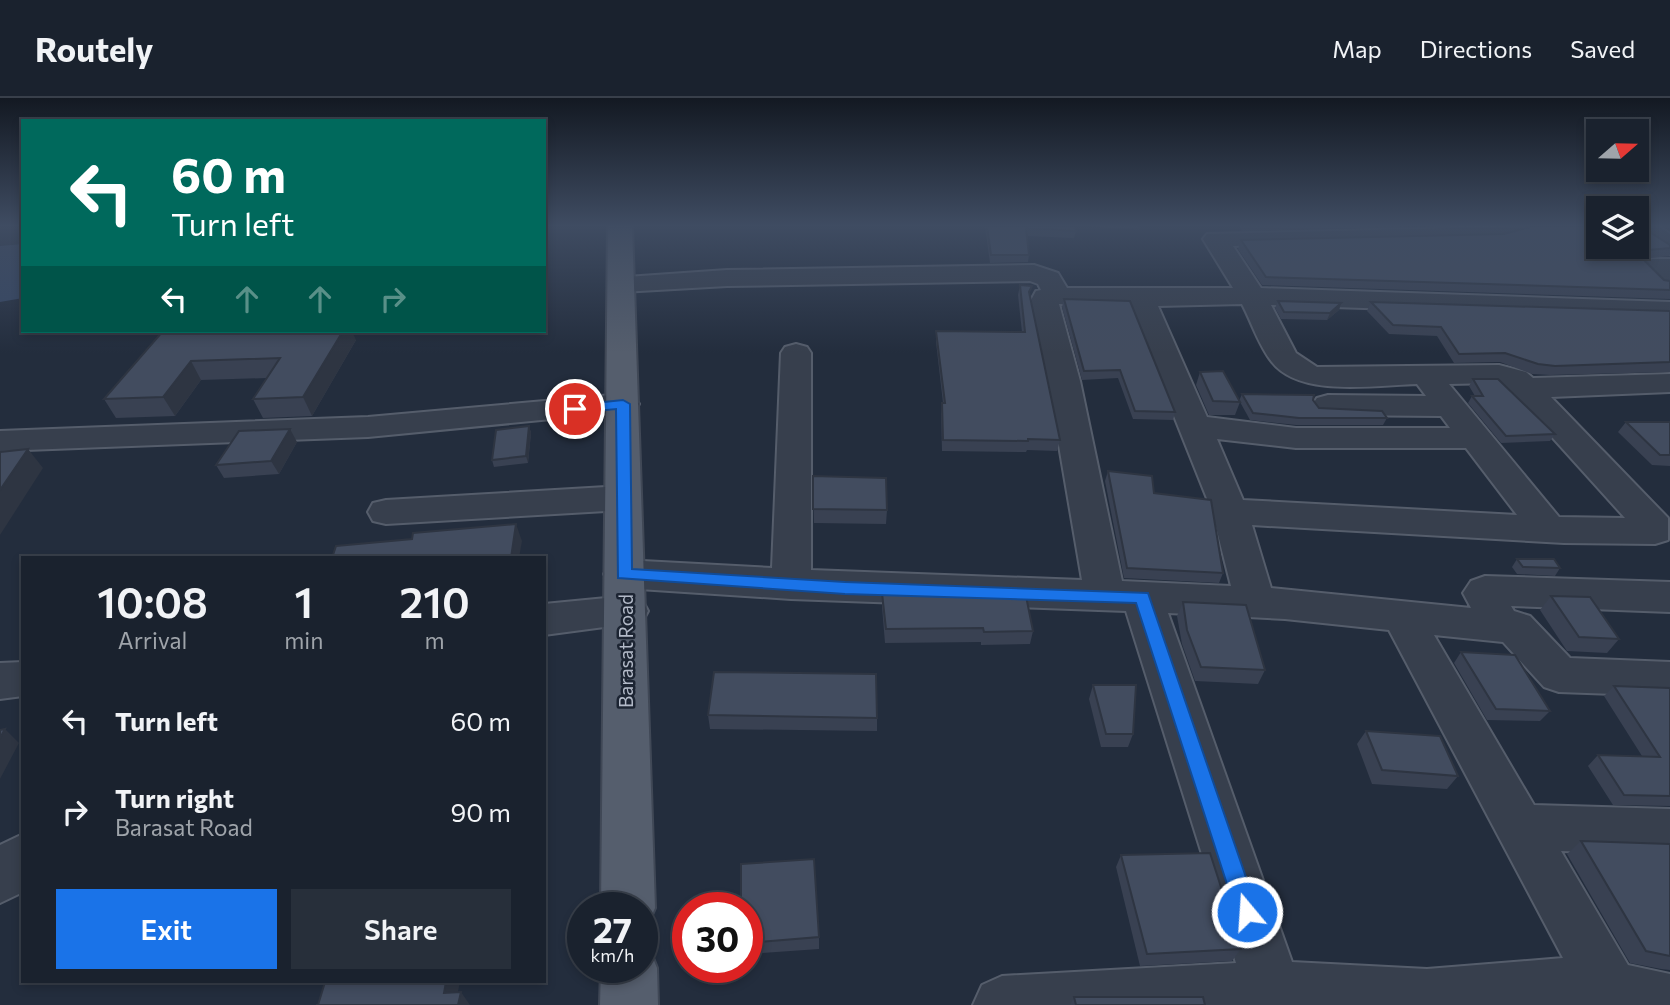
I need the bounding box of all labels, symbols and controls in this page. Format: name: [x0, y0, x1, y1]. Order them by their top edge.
text: Routely: [35, 28, 153, 69]
text: Map: [1332, 34, 1382, 63]
text: Directions: [1420, 34, 1532, 63]
text: Saved: [1570, 34, 1635, 63]
north arrow: [1586, 119, 1648, 182]
map controls: [1586, 119, 1649, 259]
text: 60 m: [171, 143, 286, 203]
icon: left: [56, 147, 147, 238]
button: layers: [1586, 196, 1649, 259]
text: Turn left: [171, 203, 295, 243]
icon: left: [155, 280, 193, 318]
icon: ahead: [228, 280, 266, 318]
icon: ahead: [301, 280, 339, 318]
icon: right: [374, 280, 412, 318]
pin: [545, 379, 605, 439]
icon: arrive: [556, 390, 594, 428]
text: 10:08: [97, 575, 208, 627]
text: 1: [294, 575, 313, 627]
text: 210: [400, 575, 470, 627]
street label: Barasat Road: [614, 594, 637, 708]
text: Arrival: [118, 626, 187, 654]
text: min: [284, 626, 323, 654]
text: m: [425, 626, 445, 654]
icon: left: [56, 702, 94, 740]
text: Turn left: [115, 705, 218, 736]
text: 60 m: [451, 705, 511, 736]
text: Turn right: [115, 782, 234, 813]
icon: right: [56, 793, 94, 831]
text: 90 m: [451, 796, 511, 827]
text: Barasat Road: [115, 813, 253, 841]
position arrow: [1210, 875, 1284, 949]
button: Exit: [56, 889, 277, 969]
button: Share: [291, 889, 511, 969]
speed limit sign: 30: [672, 892, 763, 983]
text: 27: [593, 907, 632, 950]
text: km/h: [591, 944, 634, 966]

